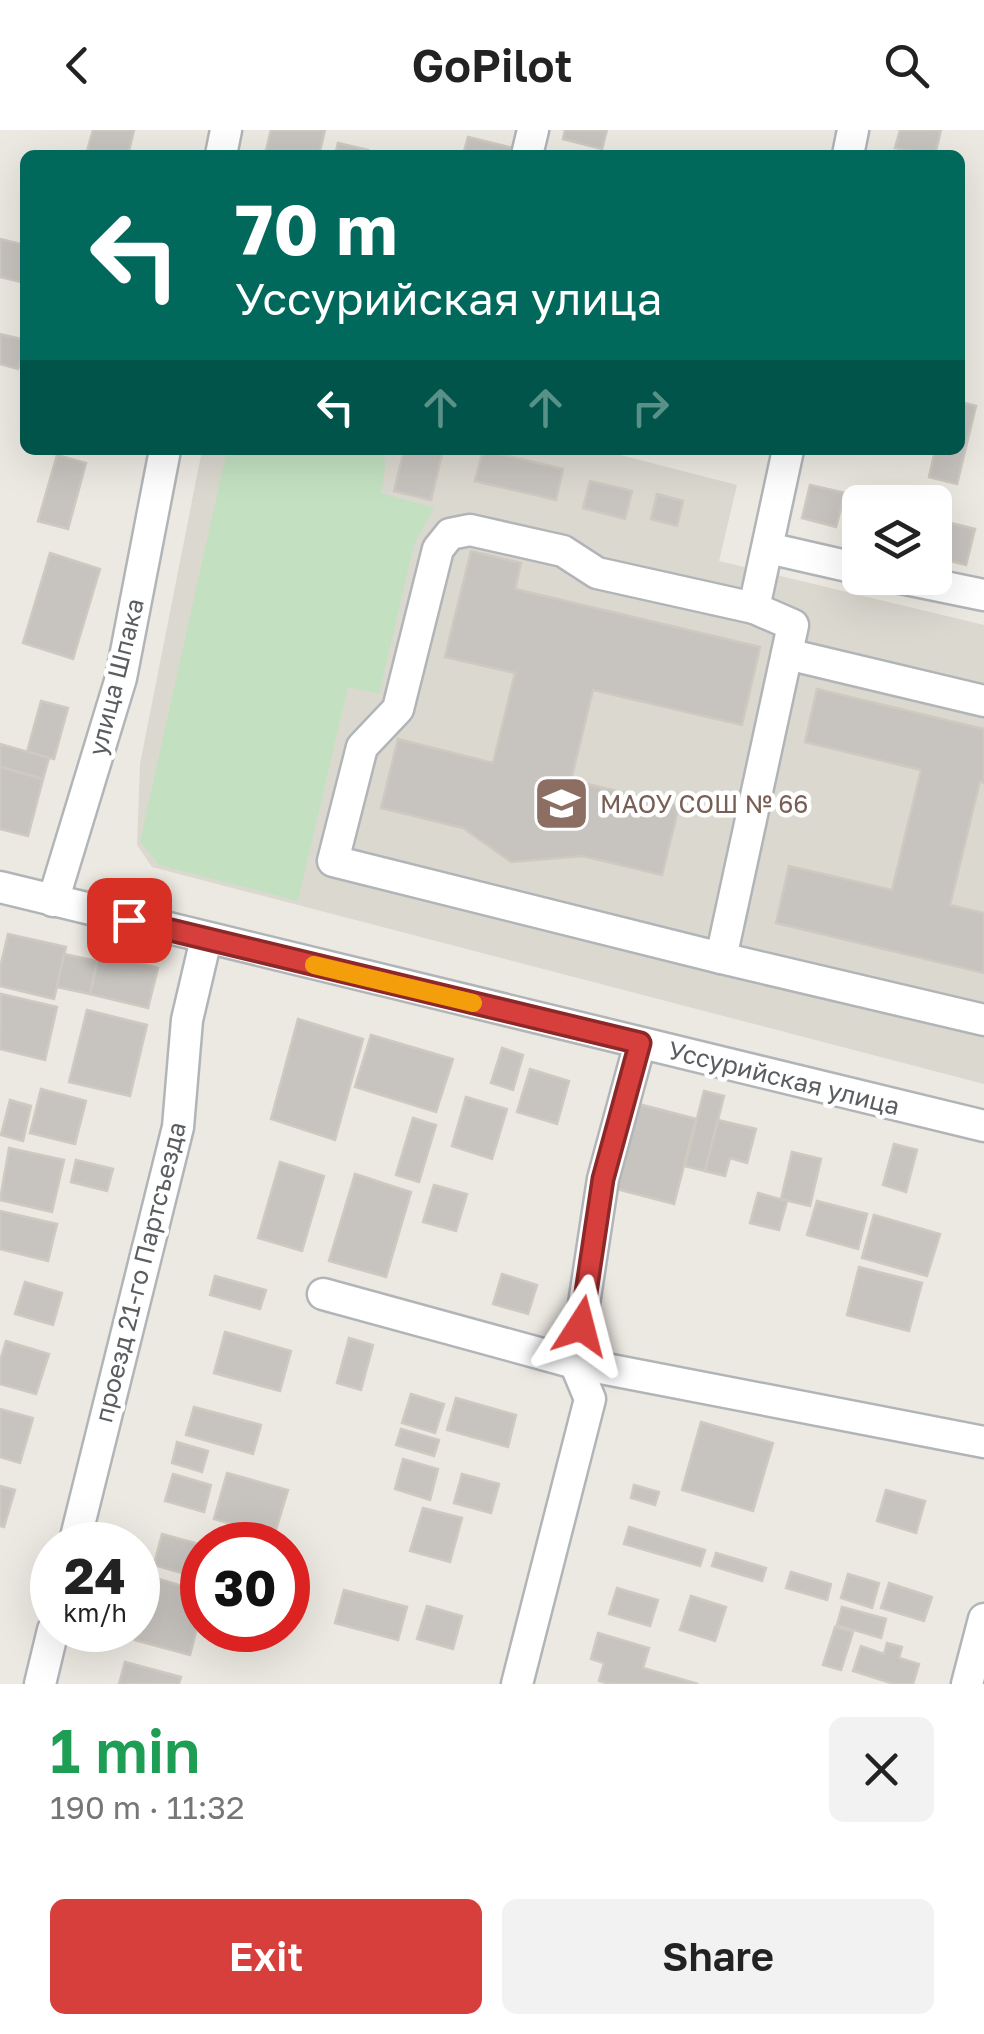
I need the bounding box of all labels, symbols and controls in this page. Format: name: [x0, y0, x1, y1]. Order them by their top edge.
icon: back: [50, 38, 105, 93]
text: GoPilot: [411, 38, 573, 92]
icon: search: [879, 38, 934, 93]
text: 70 m: [235, 186, 397, 270]
icon: left: [70, 190, 200, 320]
text: Уссурийская улица: [235, 271, 663, 325]
icon: left: [308, 380, 363, 435]
icon: ahead: [413, 380, 468, 435]
icon: ahead: [518, 380, 573, 435]
icon: right: [623, 380, 678, 435]
map controls: [842, 485, 952, 595]
button: layers: [842, 485, 952, 595]
street label: улица Шпака: [81, 595, 150, 759]
school or university icon: МАОУ СОШ № 66: [531, 774, 591, 834]
place label: МАОУ СОШ № 66: [600, 788, 808, 819]
pin: [87, 878, 172, 963]
icon: arrive: [102, 893, 157, 948]
street label: Уссурийская улица: [665, 1034, 903, 1121]
street label: проезд 21-го Партсъезда: [87, 1118, 192, 1425]
position arrow: [529, 1274, 633, 1378]
speed limit sign: 30: [180, 1522, 310, 1652]
text: 24: [64, 1545, 126, 1605]
text: km/h: [63, 1597, 127, 1628]
text: 1 min: [50, 1714, 200, 1786]
button: close: [829, 1717, 934, 1822]
text: 190 m · 11:32: [50, 1788, 245, 1826]
button: Exit: [50, 1899, 482, 2014]
button: Share: [502, 1899, 934, 2014]

